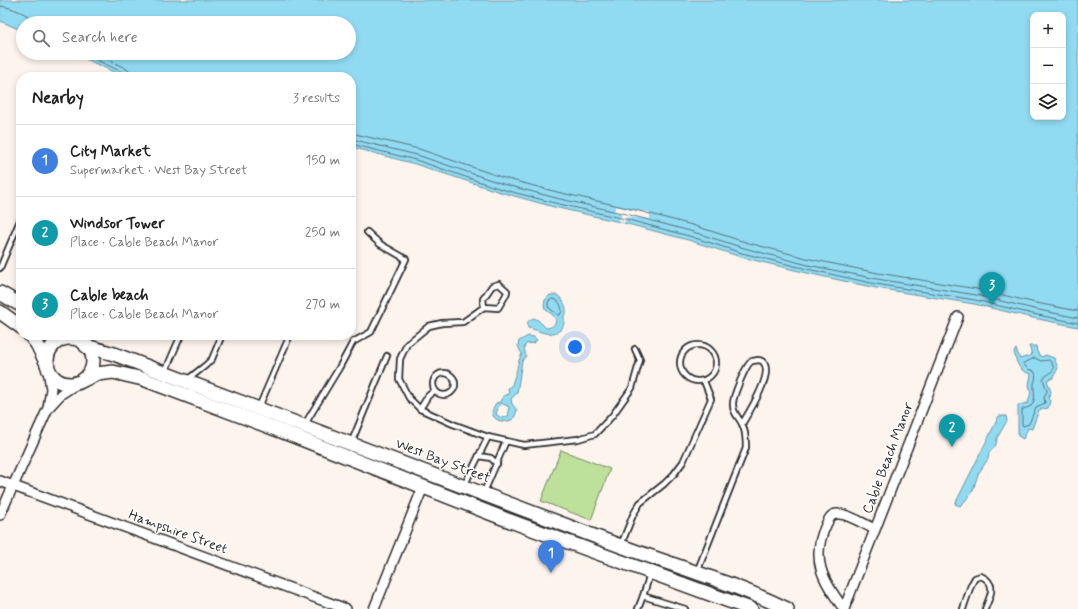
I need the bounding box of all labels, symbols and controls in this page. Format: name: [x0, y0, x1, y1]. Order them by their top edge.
map controls: [1030, 12, 1066, 120]
button: +: [1030, 12, 1066, 48]
search box: [16, 16, 356, 60]
icon: search: [30, 27, 52, 49]
text: Search here: [62, 28, 138, 48]
button: −: [1030, 48, 1066, 84]
button: layers: [1030, 84, 1066, 120]
text: Nearby: [32, 87, 84, 109]
text: 3 results: [293, 90, 340, 107]
text: City Market: [70, 142, 151, 162]
text: 1: [42, 152, 48, 169]
text: 150 m: [306, 152, 340, 169]
text: Supermarket · West Bay Street: [70, 162, 247, 179]
text: Windsor Tower: [70, 214, 164, 234]
text: 2: [42, 224, 48, 241]
text: 250 m: [305, 224, 340, 241]
text: Place · Cable Beach Manor: [70, 234, 218, 251]
pin: 3: [979, 272, 1005, 305]
text: Cable beach: [70, 286, 148, 306]
text: 3: [42, 296, 48, 313]
text: 270 m: [305, 296, 340, 313]
text: Place · Cable Beach Manor: [70, 306, 218, 323]
your location: [565, 337, 585, 357]
street label: Cable Beach Manor: [858, 399, 918, 516]
pin: 2: [939, 414, 965, 447]
street label: West Bay Street: [393, 435, 493, 488]
street label: Hampshire Street: [126, 506, 230, 558]
pin: 1: [538, 540, 564, 573]

